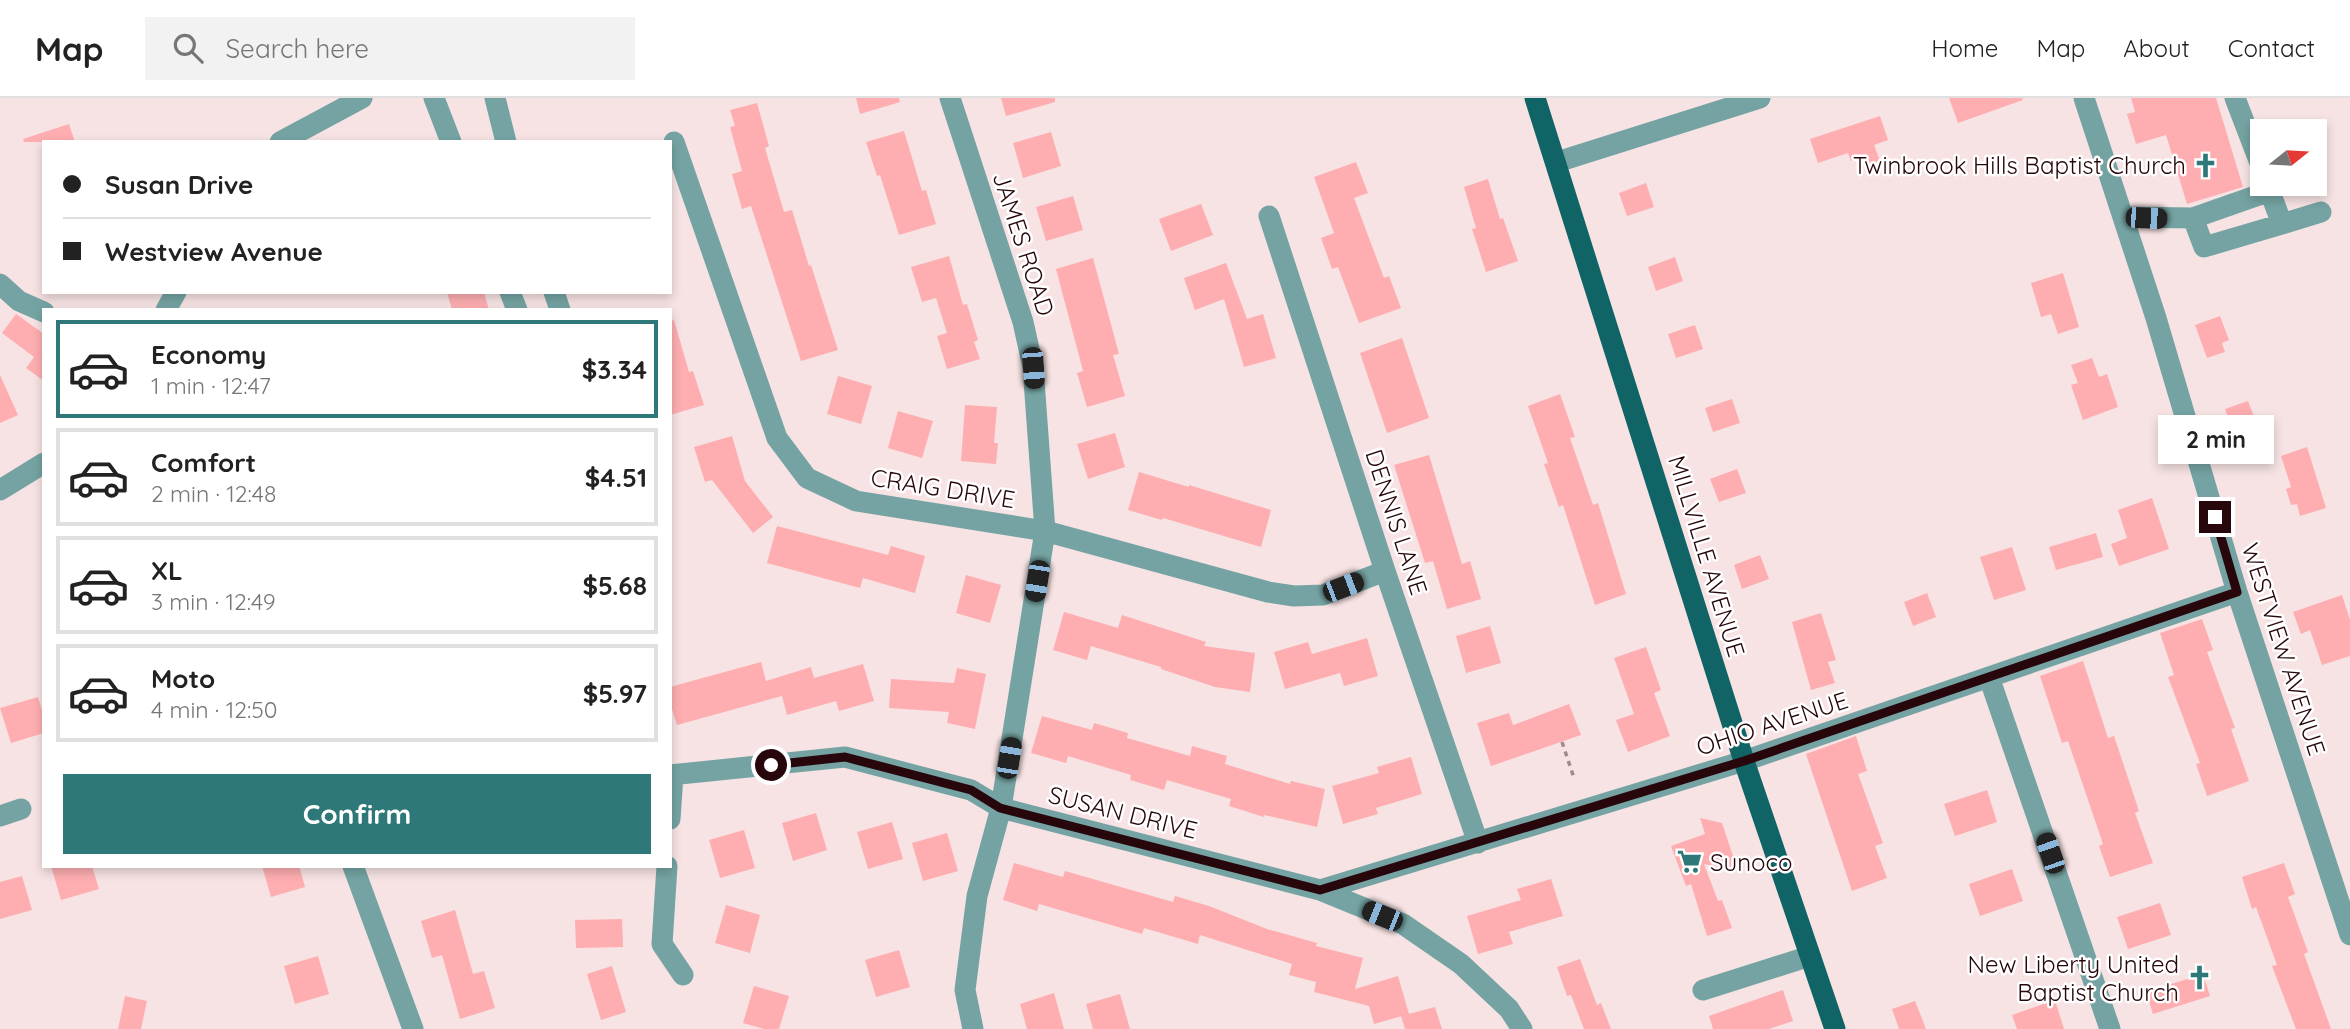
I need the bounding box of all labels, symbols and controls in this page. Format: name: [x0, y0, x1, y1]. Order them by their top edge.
search box: [145, 17, 635, 80]
text: Map: [35, 28, 103, 69]
icon: search: [169, 29, 207, 67]
text: Search here: [225, 32, 369, 65]
text: Home: [1931, 33, 1998, 63]
text: Map: [2036, 33, 2085, 63]
text: About: [2123, 33, 2190, 63]
text: Contact: [2228, 33, 2315, 63]
north arrow: [2250, 119, 2328, 196]
map controls: [2250, 119, 2327, 196]
place label: Twinbrook Hills Baptist Church: [1853, 150, 2186, 180]
church icon: Twinbrook Hills Baptist Church: [2192, 151, 2220, 179]
text: Susan Drive: [105, 168, 253, 201]
street label: JAMES ROAD: [987, 168, 1061, 320]
car: [2125, 207, 2168, 229]
text: Westview Avenue: [105, 235, 323, 268]
icon: car: [67, 338, 130, 401]
text: Economy: [151, 338, 266, 371]
car: [1022, 346, 1045, 390]
text: $3.34: [582, 353, 647, 386]
text: 1 min · 12:47: [151, 371, 271, 400]
callout: 2 min: [2157, 416, 2273, 464]
text: 2 min: [2186, 425, 2246, 454]
street label: DENNIS LANE: [1359, 445, 1435, 599]
icon: car: [67, 446, 130, 509]
text: Comfort: [151, 446, 256, 479]
street label: MILLVILLE AVENUE: [1662, 452, 1752, 660]
text: $4.51: [585, 461, 647, 494]
street label: CRAIG DRIVE: [869, 462, 1017, 514]
text: 2 min · 12:48: [151, 479, 276, 508]
route end: [2199, 501, 2231, 533]
street label: WESTVIEW AVENUE: [2236, 539, 2332, 759]
icon: car: [67, 554, 130, 617]
text: XL: [151, 554, 183, 587]
car: [1024, 559, 1051, 603]
text: $5.68: [582, 569, 647, 602]
car: [1320, 570, 1367, 604]
text: 3 min · 12:49: [151, 587, 276, 616]
icon: car: [67, 662, 130, 725]
text: Moto: [151, 662, 215, 695]
text: $5.97: [583, 677, 647, 710]
street label: OHIO AVENUE: [1692, 684, 1852, 762]
text: 4 min · 12:50: [151, 695, 277, 724]
car: [996, 736, 1023, 780]
route start: [755, 749, 787, 781]
button: Confirm: [63, 774, 651, 854]
street label: SUSAN DRIVE: [1045, 779, 1201, 845]
car: [2034, 830, 2067, 876]
place label: Sunoco: [1710, 847, 1792, 877]
supermarket icon: Sunoco: [1676, 848, 1704, 876]
car: [1359, 898, 1406, 934]
place label: New Liberty United Baptist Church: [1968, 949, 2179, 1007]
church icon: New Liberty United Baptist Church: [2185, 964, 2213, 992]

